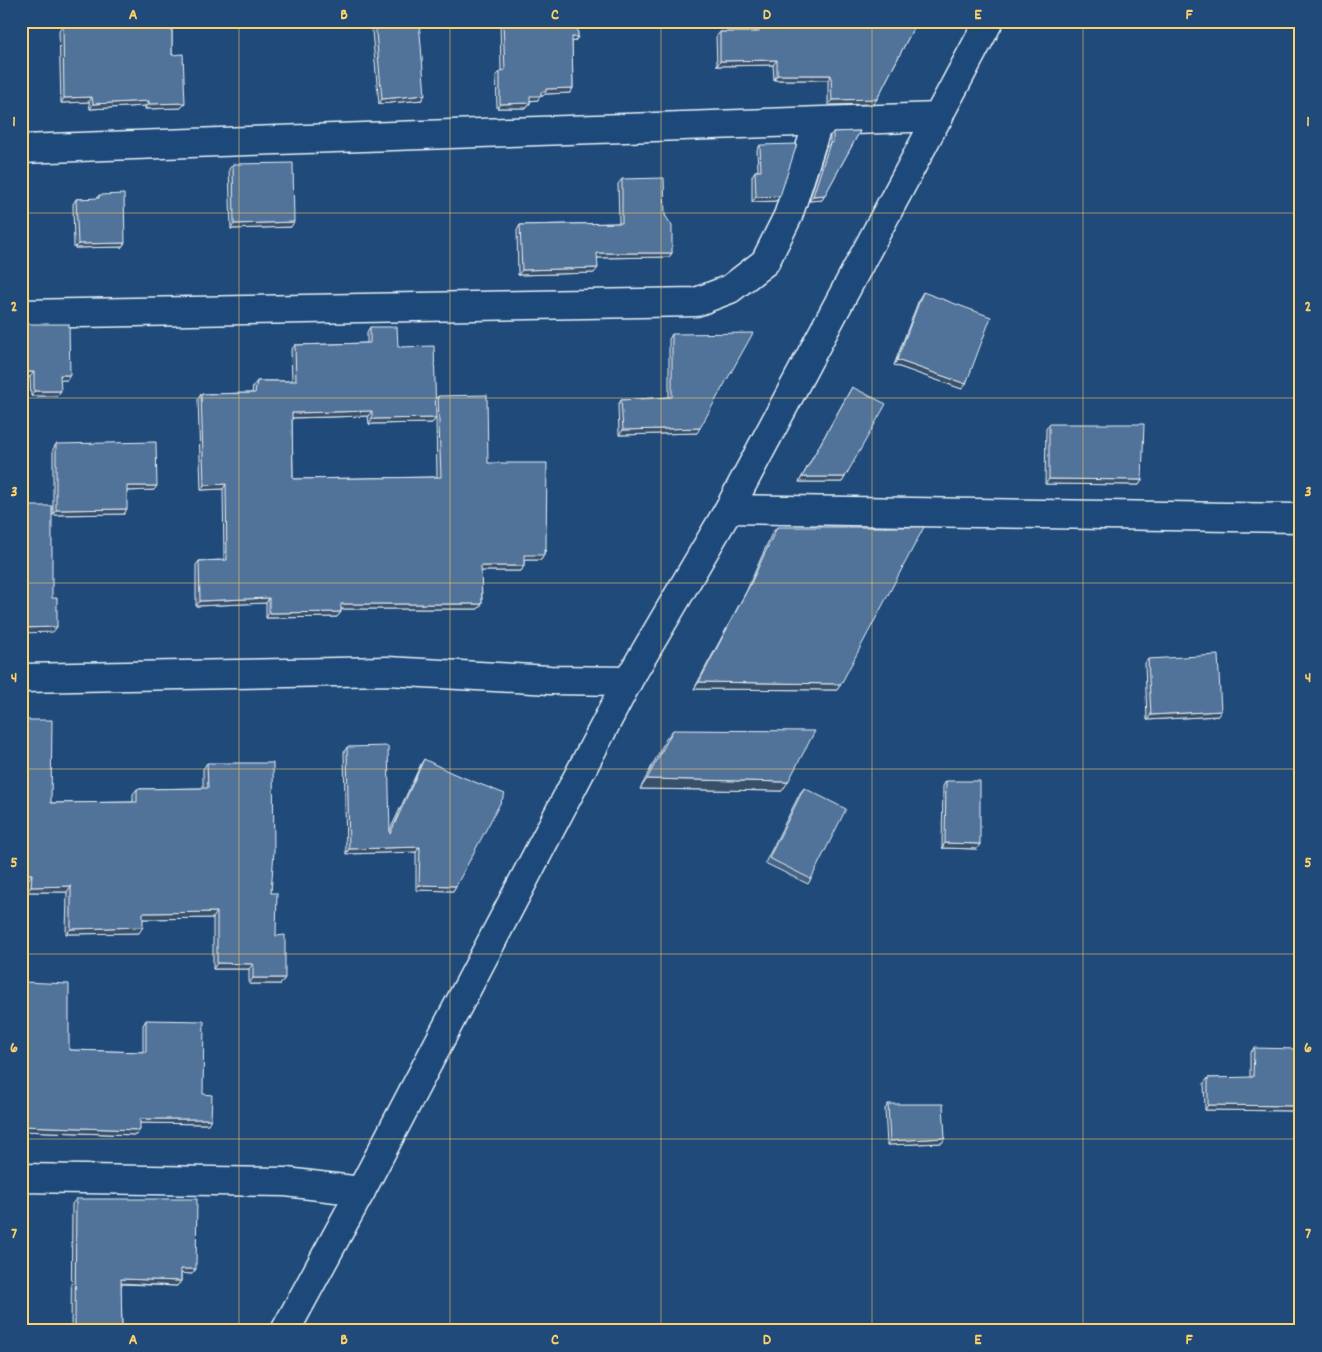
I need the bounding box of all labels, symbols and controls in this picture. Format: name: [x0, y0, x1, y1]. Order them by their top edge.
text: A: [129, 4, 138, 27]
text: B: [340, 4, 348, 27]
text: C: [551, 4, 559, 27]
text: D: [763, 4, 772, 27]
text: E: [974, 4, 982, 27]
text: F: [1185, 4, 1193, 27]
text: 1: [12, 111, 16, 134]
text: 1: [1306, 111, 1310, 134]
text: 2: [11, 296, 18, 319]
text: 2: [1305, 296, 1312, 319]
text: 3: [10, 481, 18, 504]
text: 3: [1304, 481, 1312, 504]
text: 4: [11, 667, 17, 690]
text: 4: [1305, 667, 1311, 690]
text: 5: [10, 852, 18, 875]
text: 5: [1304, 852, 1312, 875]
text: 6: [10, 1037, 18, 1060]
text: 6: [1304, 1037, 1312, 1060]
text: 7: [11, 1223, 17, 1246]
text: 7: [1305, 1223, 1311, 1246]
text: A: [129, 1329, 138, 1352]
text: B: [340, 1329, 348, 1352]
text: C: [551, 1329, 559, 1352]
text: D: [763, 1329, 772, 1352]
text: E: [974, 1329, 982, 1352]
text: F: [1185, 1329, 1193, 1352]

